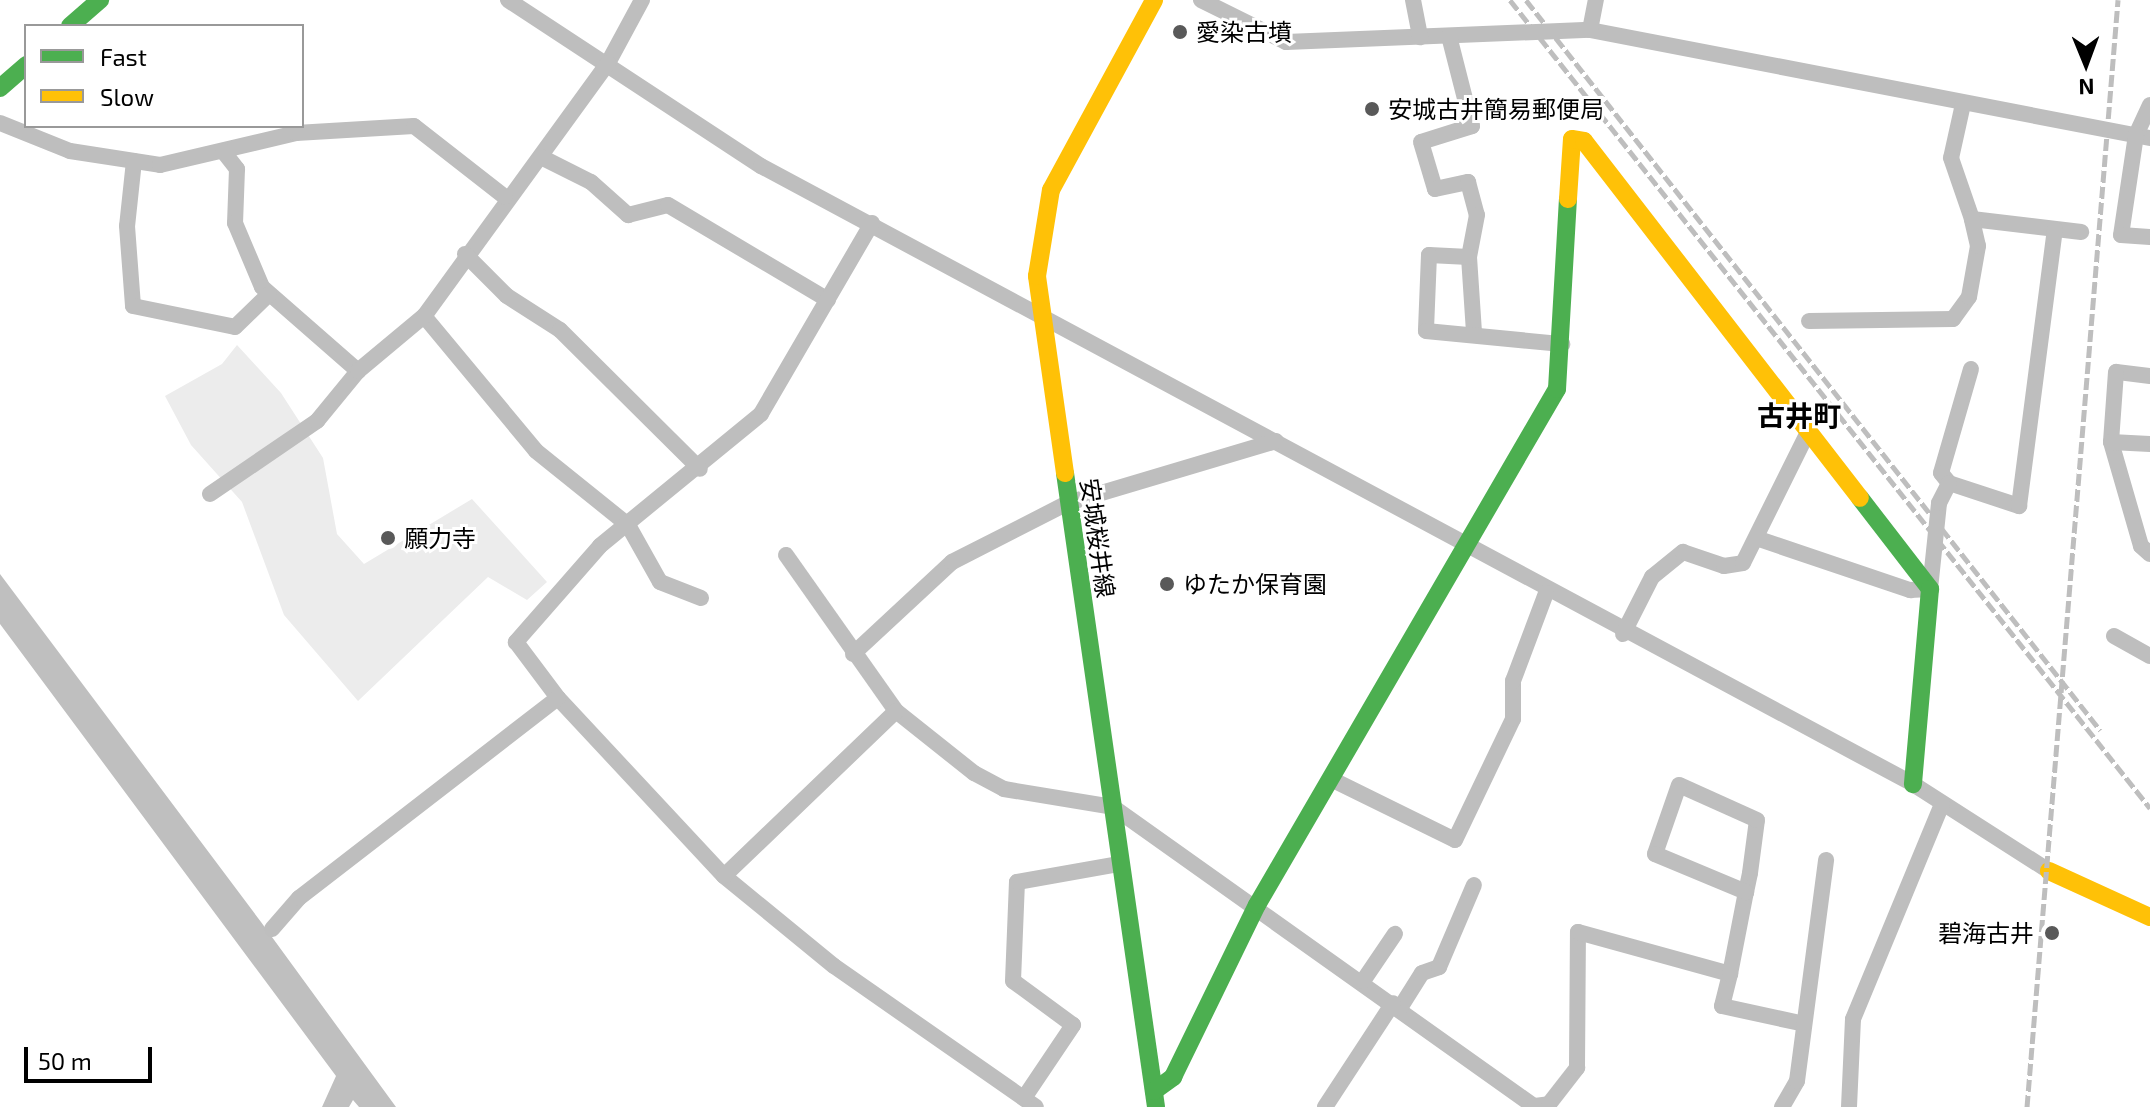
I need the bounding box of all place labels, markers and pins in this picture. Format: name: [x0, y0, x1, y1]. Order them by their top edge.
place label: 愛染古墳: [1196, 18, 1292, 46]
marker: 愛染古墳: [1171, 23, 1189, 41]
place label: 安城古井簡易郵便局: [1388, 95, 1604, 123]
marker: 安城古井簡易郵便局: [1363, 100, 1381, 118]
place label: 願力寺: [404, 524, 476, 552]
marker: 願力寺: [379, 529, 397, 547]
place label: ゆたか保育園: [1183, 570, 1327, 598]
marker: ゆたか保育園: [1158, 575, 1176, 593]
place label: 碧海古井: [1938, 919, 2034, 947]
marker: 碧海古井: [2041, 922, 2063, 944]

